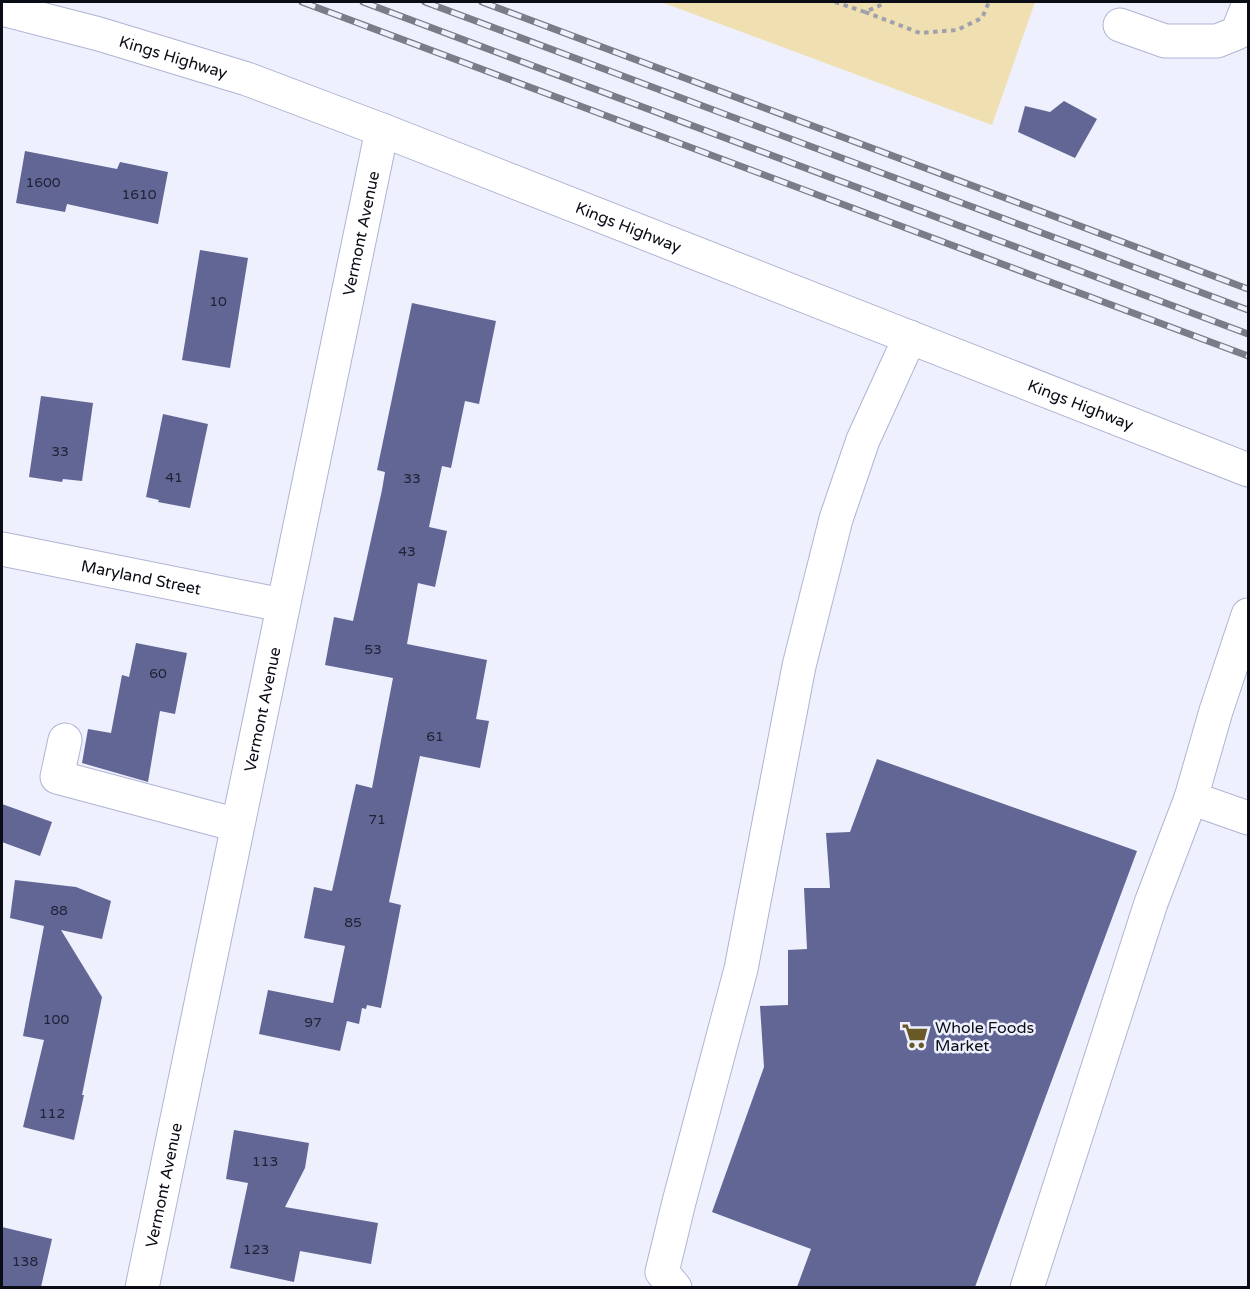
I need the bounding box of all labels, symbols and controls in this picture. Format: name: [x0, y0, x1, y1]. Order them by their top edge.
street label: Kings Highway: [117, 32, 230, 84]
street label: Vermont Avenue: [339, 169, 384, 298]
house number: 1600: [25, 174, 61, 191]
house number: 1610: [121, 186, 157, 203]
street label: Kings Highway: [572, 198, 684, 258]
house number: 10: [209, 293, 227, 310]
street label: Kings Highway: [1025, 376, 1137, 435]
house number: 33: [51, 443, 69, 460]
house number: 41: [165, 469, 183, 486]
house number: 33: [403, 470, 421, 487]
house number: 43: [398, 543, 416, 560]
street label: Maryland Street: [79, 556, 203, 600]
house number: 53: [364, 641, 382, 658]
street label: Vermont Avenue: [240, 645, 286, 774]
house number: 60: [149, 665, 167, 682]
house number: 61: [426, 728, 444, 745]
house number: 71: [368, 811, 386, 828]
house number: 88: [50, 902, 68, 919]
house number: 85: [344, 914, 362, 931]
house number: 100: [43, 1011, 69, 1028]
house number: 97: [304, 1014, 322, 1031]
place label: Whole Foods Market: [935, 1018, 1034, 1056]
supermarket icon: Whole Foods Market: [900, 1021, 930, 1051]
house number: 112: [39, 1105, 65, 1122]
street label: Vermont Avenue: [142, 1121, 187, 1250]
house number: 113: [252, 1153, 278, 1170]
house number: 123: [243, 1241, 269, 1258]
house number: 138: [12, 1253, 38, 1270]

